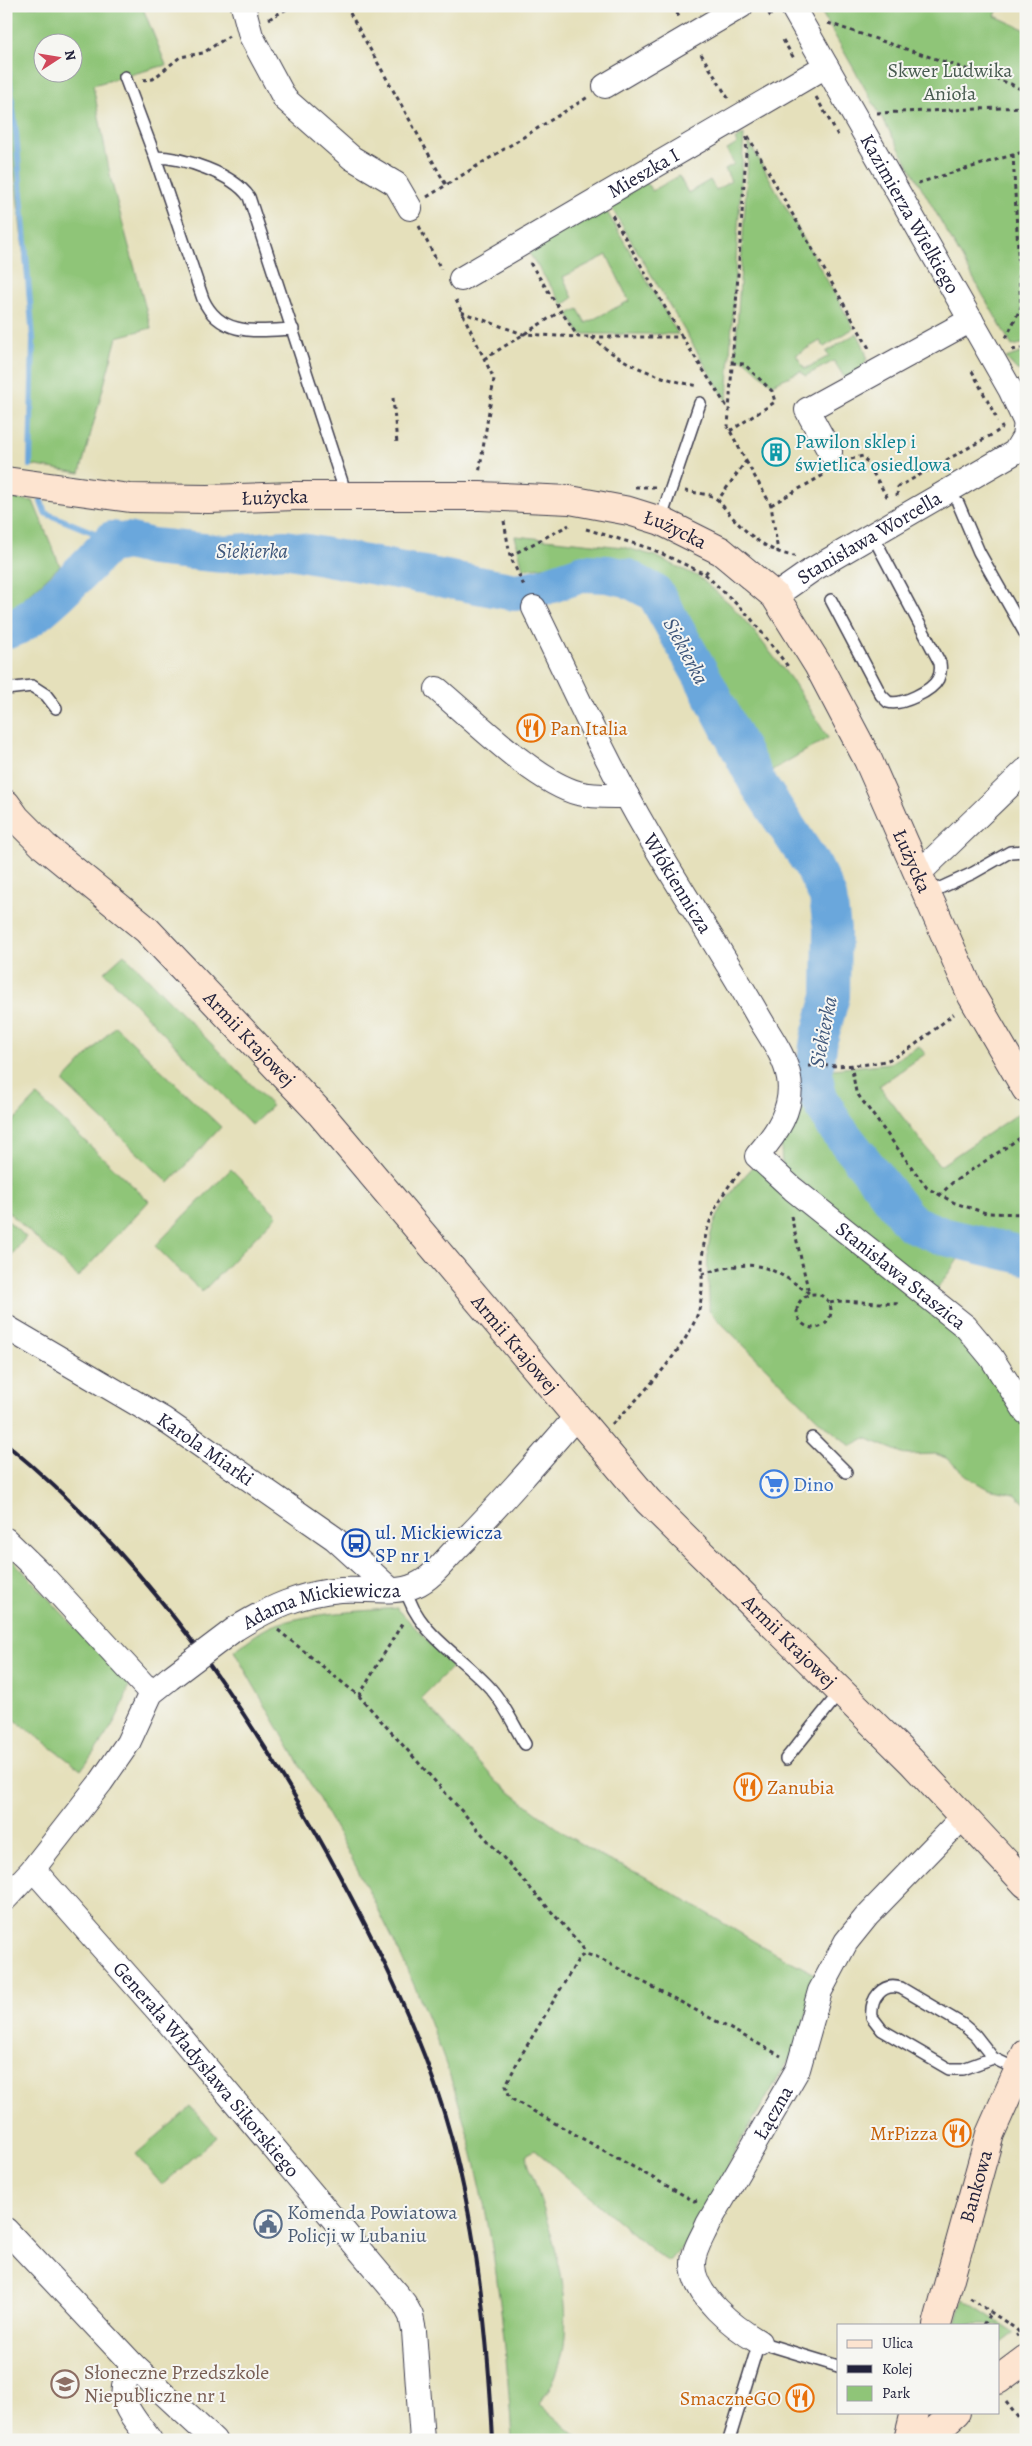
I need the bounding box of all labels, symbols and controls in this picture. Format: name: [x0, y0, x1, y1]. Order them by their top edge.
north arrow: [32, 32, 82, 82]
text: N: [60, 48, 81, 62]
park label: Skwer Ludwika Anioła: [888, 57, 1013, 107]
street label: Kazimierza Wielkiego: [854, 129, 966, 298]
street label: Mieszka I: [602, 141, 684, 204]
place label: Pawilon sklep i świetlica osiedlowa: [795, 428, 952, 478]
building icon: Pawilon sklep i świetlica osiedlowa: [761, 437, 791, 467]
street label: Łużycka: [241, 482, 309, 511]
street label: Stanisława Worcella: [791, 484, 947, 590]
street label: Łużycka: [640, 503, 712, 556]
water label: Siekierka: [216, 537, 288, 565]
water label: Siekierka: [657, 613, 715, 690]
restaurant icon: Pan Italia: [516, 713, 546, 743]
place label: Pan Italia: [550, 715, 629, 742]
street label: Łużycka: [887, 825, 939, 897]
street label: Włókiennicza: [637, 827, 719, 939]
street label: Armii Krajowej: [197, 984, 301, 1092]
water label: Siekierka: [802, 994, 844, 1070]
street label: Stanisława Staszica: [830, 1215, 973, 1336]
street label: Armii Krajowej: [465, 1288, 565, 1399]
street label: Karola Miarki: [152, 1406, 260, 1492]
supermarket icon: Dino: [759, 1469, 789, 1499]
place label: Dino: [793, 1471, 834, 1498]
place label: ul. Mickiewicza SP nr 1: [375, 1519, 503, 1569]
bus stop icon: ul. Mickiewicza SP nr 1: [341, 1528, 371, 1558]
street label: Adama Mickiewicza: [236, 1576, 403, 1636]
street label: Armii Krajowej: [736, 1588, 843, 1694]
restaurant icon: Zanubia: [733, 1772, 763, 1802]
place label: Zanubia: [767, 1774, 835, 1801]
street label: Generała Władysława Sikorskiego: [107, 1956, 306, 2183]
street label: Łączna: [746, 2080, 799, 2144]
restaurant icon: MrPizza: [942, 2118, 972, 2148]
place label: MrPizza: [870, 2120, 939, 2147]
street label: Bankowa: [953, 2146, 999, 2226]
place label: Komenda Powiatowa Policji w Lubaniu: [287, 2199, 458, 2249]
public building icon: Komenda Powiatowa Policji w Lubaniu: [253, 2209, 283, 2239]
legend: [837, 2324, 1000, 2414]
text: Ulica: [882, 2333, 913, 2353]
place label: Słoneczne Przedszkole Niepubliczne nr 1: [84, 2359, 269, 2409]
text: Kolej: [882, 2359, 913, 2379]
school or university icon: Słoneczne Przedszkole Niepubliczne nr 1: [50, 2369, 80, 2399]
restaurant icon: SmaczneGO: [785, 2383, 815, 2413]
text: Park: [882, 2383, 911, 2403]
place label: SmaczneGO: [680, 2385, 781, 2412]

